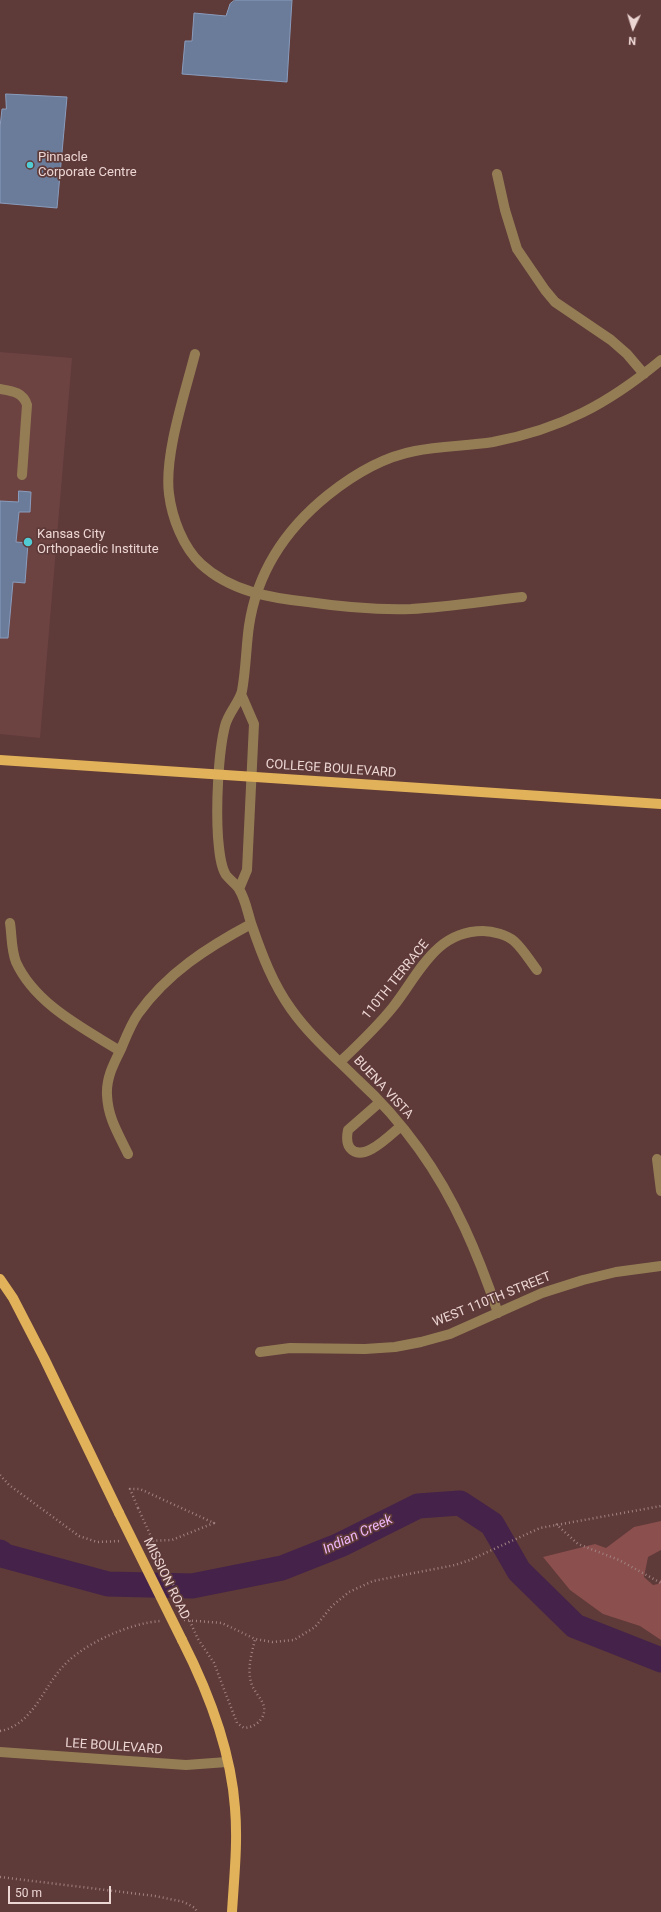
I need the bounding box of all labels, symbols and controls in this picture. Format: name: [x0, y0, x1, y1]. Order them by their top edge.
north arrow: [613, 8, 653, 48]
text: N: [628, 34, 636, 47]
place label: Pinnacle Corporate Centre: [38, 150, 137, 181]
marker: Pinnacle Corporate Centre: [25, 160, 35, 170]
place label: Kansas City Orthopaedic Institute: [37, 527, 159, 558]
marker: Kansas City Orthopaedic Institute: [22, 536, 34, 548]
street label: COLLEGE BOULEVARD: [265, 757, 397, 781]
street label: 110TH TERRACE: [359, 937, 433, 1023]
street label: BUENA VISTA: [350, 1053, 416, 1123]
street label: WEST 110TH STREET: [431, 1269, 553, 1331]
water label: Indian Creek: [320, 1512, 396, 1558]
street label: MISSION ROAD: [139, 1536, 193, 1622]
street label: LEE BOULEVARD: [65, 1736, 163, 1758]
scale bar: [10, 1878, 113, 1904]
text: 50 m: [15, 1886, 42, 1900]

